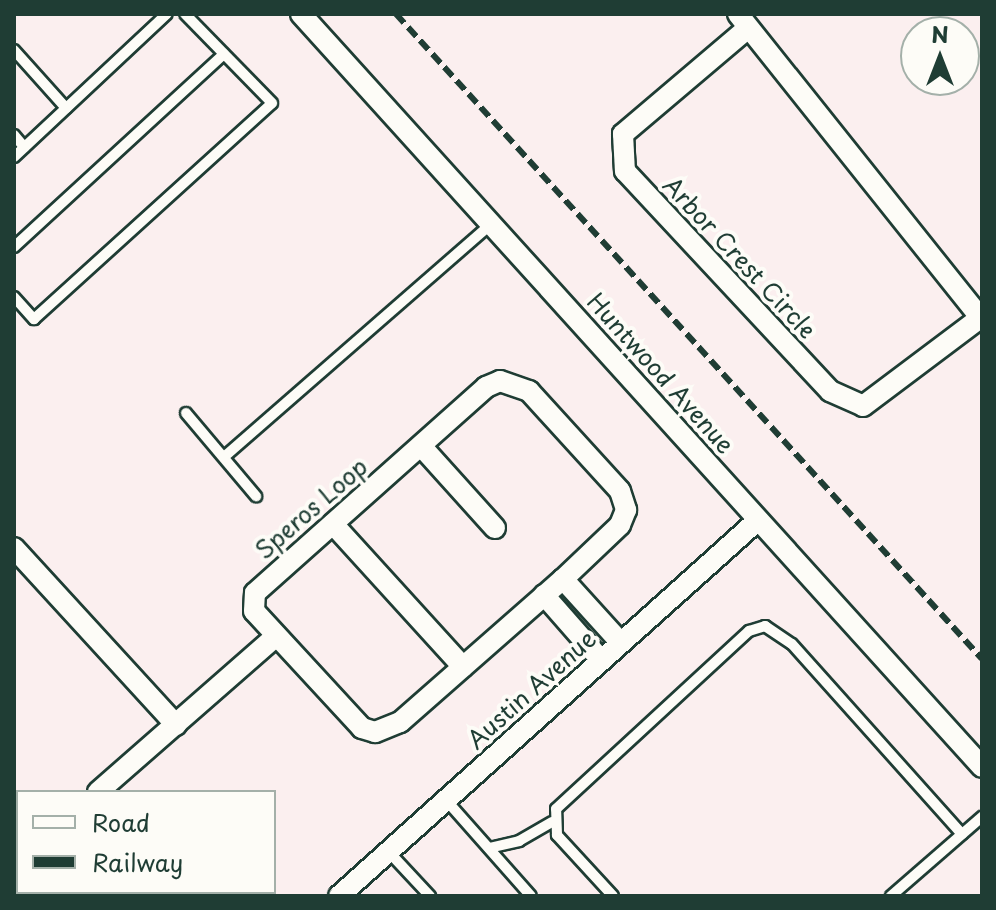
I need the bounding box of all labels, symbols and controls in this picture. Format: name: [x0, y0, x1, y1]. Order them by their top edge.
north arrow: [900, 16, 980, 96]
text: N: [931, 17, 949, 50]
street label: Arbor Crest Circle: [657, 169, 823, 345]
street label: Huntwood Avenue: [581, 287, 741, 459]
street label: Speros Loop: [248, 451, 374, 565]
street label: Austin Avenue: [460, 623, 602, 755]
legend: [16, 790, 276, 894]
text: Road: [92, 804, 150, 840]
text: Railway: [92, 844, 183, 880]

